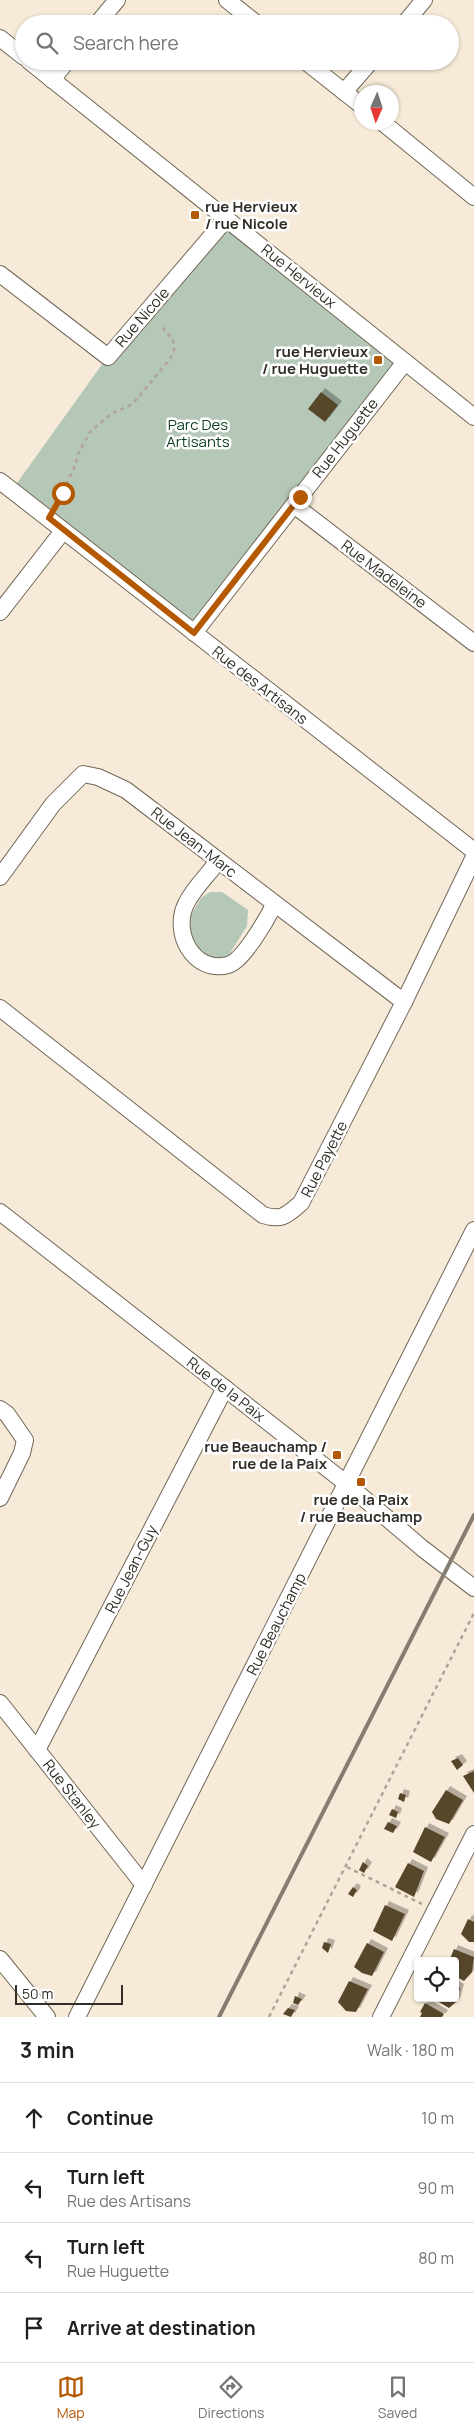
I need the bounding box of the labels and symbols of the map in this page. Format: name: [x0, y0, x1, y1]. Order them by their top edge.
north arrow: [354, 85, 399, 130]
place label: rue Hervieux / rue Nicole: [205, 196, 298, 234]
marker: rue Hervieux / rue Nicole: [189, 209, 201, 221]
street label: Rue Hervieux: [257, 239, 341, 313]
street label: Rue Nicole: [110, 282, 174, 351]
place label: rue Hervieux / rue Huguette: [262, 341, 369, 379]
marker: rue Hervieux / rue Huguette: [372, 354, 384, 366]
street label: Rue Huguette: [307, 394, 383, 482]
park label: Parc Des Artisants: [166, 414, 230, 452]
route start: [52, 482, 75, 505]
route end: [289, 486, 312, 509]
street label: Rue Madeleine: [337, 535, 431, 613]
street label: Rue des Artisans: [208, 641, 312, 729]
street label: Rue Jean-Marc: [147, 802, 241, 882]
street label: Rue Payette: [296, 1117, 352, 1201]
street label: Rue de la Paix: [182, 1352, 270, 1426]
place label: rue Beauchamp / rue de la Paix: [204, 1436, 328, 1474]
marker: rue Beauchamp / rue de la Paix: [331, 1449, 343, 1461]
marker: rue de la Paix / rue Beauchamp: [355, 1476, 367, 1488]
place label: rue de la Paix / rue Beauchamp: [300, 1489, 422, 1527]
street label: Rue Jean-Guy: [100, 1521, 162, 1617]
street label: Rue Beauchamp: [241, 1569, 311, 1679]
street label: Rue Stanley: [38, 1755, 106, 1833]
scale bar: [15, 1982, 122, 2005]

